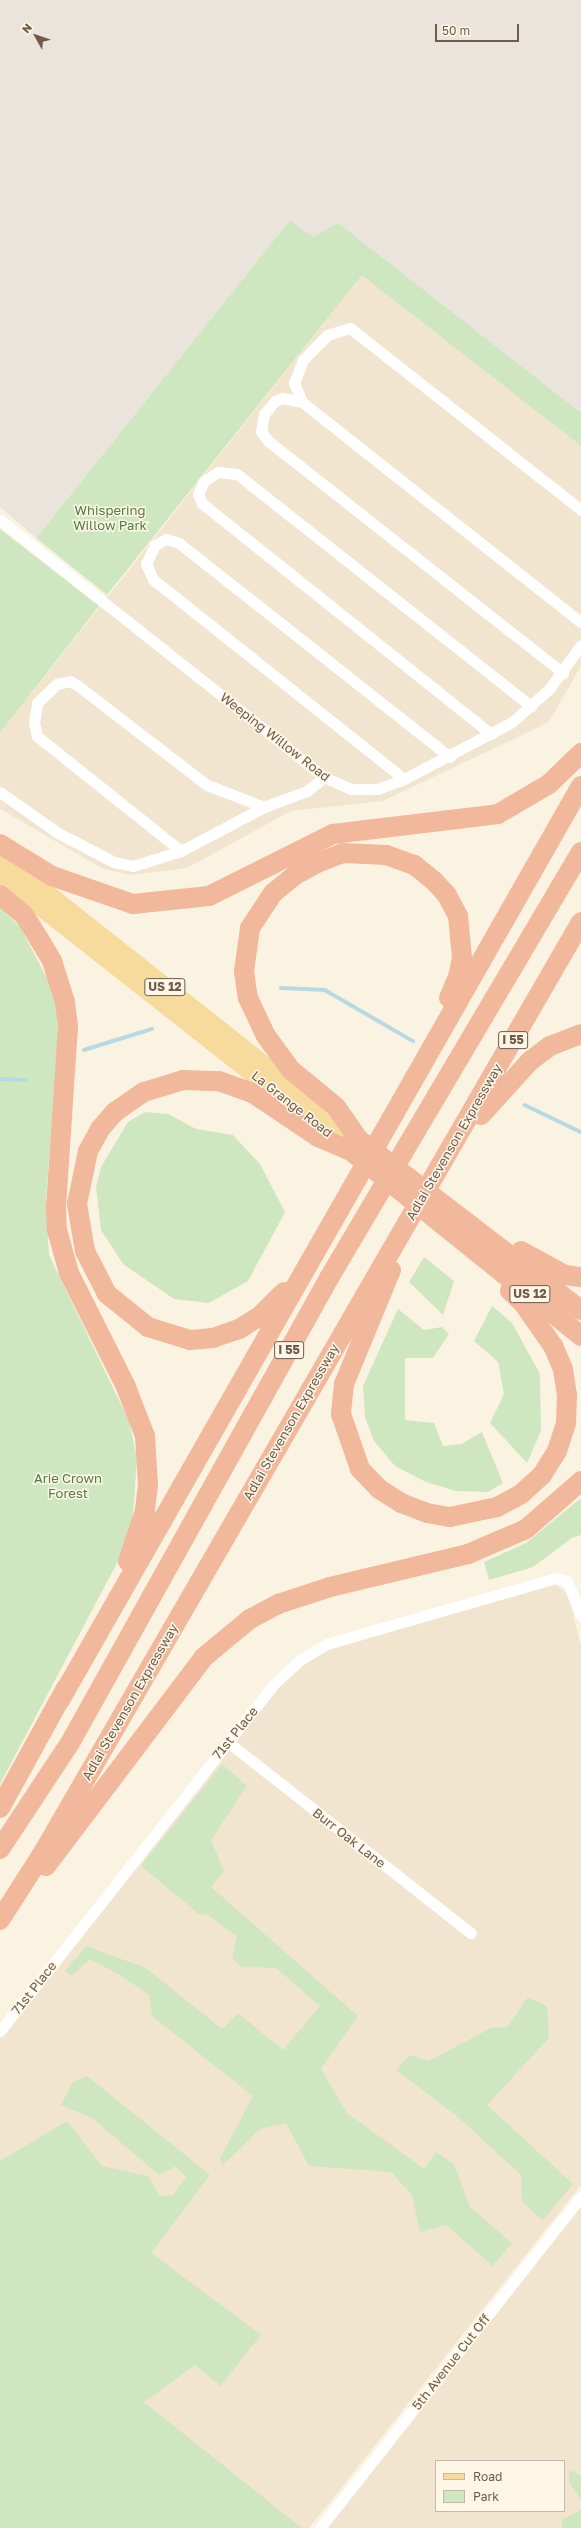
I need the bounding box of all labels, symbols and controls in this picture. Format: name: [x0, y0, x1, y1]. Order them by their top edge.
north arrow: [16, 16, 56, 56]
scale bar: [437, 16, 521, 42]
text: N: [19, 21, 34, 35]
text: 50 m: [442, 23, 470, 38]
park label: Whispering Willow Park: [73, 503, 147, 534]
street label: Weeping Willow Road: [217, 689, 333, 785]
road number: US 12: [144, 977, 186, 997]
road number: I 55: [498, 1030, 528, 1050]
street label: Adlai Stevenson Expressway: [403, 1061, 505, 1223]
street label: La Grange Road: [249, 1068, 335, 1140]
road number: US 12: [509, 1284, 551, 1304]
road number: I 55: [274, 1340, 304, 1360]
street label: Adlai Stevenson Expressway: [240, 1341, 342, 1503]
park label: Arie Crown Forest: [34, 1471, 102, 1502]
street label: Adlai Stevenson Expressway: [79, 1621, 181, 1783]
street label: 71st Place: [209, 1704, 261, 1762]
street label: Burr Oak Lane: [310, 1805, 388, 1871]
street label: 71st Place: [8, 1958, 60, 2018]
street label: 5th Avenue Cut Off: [409, 2311, 493, 2413]
legend: [435, 2460, 565, 2512]
text: Road: [473, 2469, 502, 2484]
text: Park: [473, 2489, 499, 2504]

